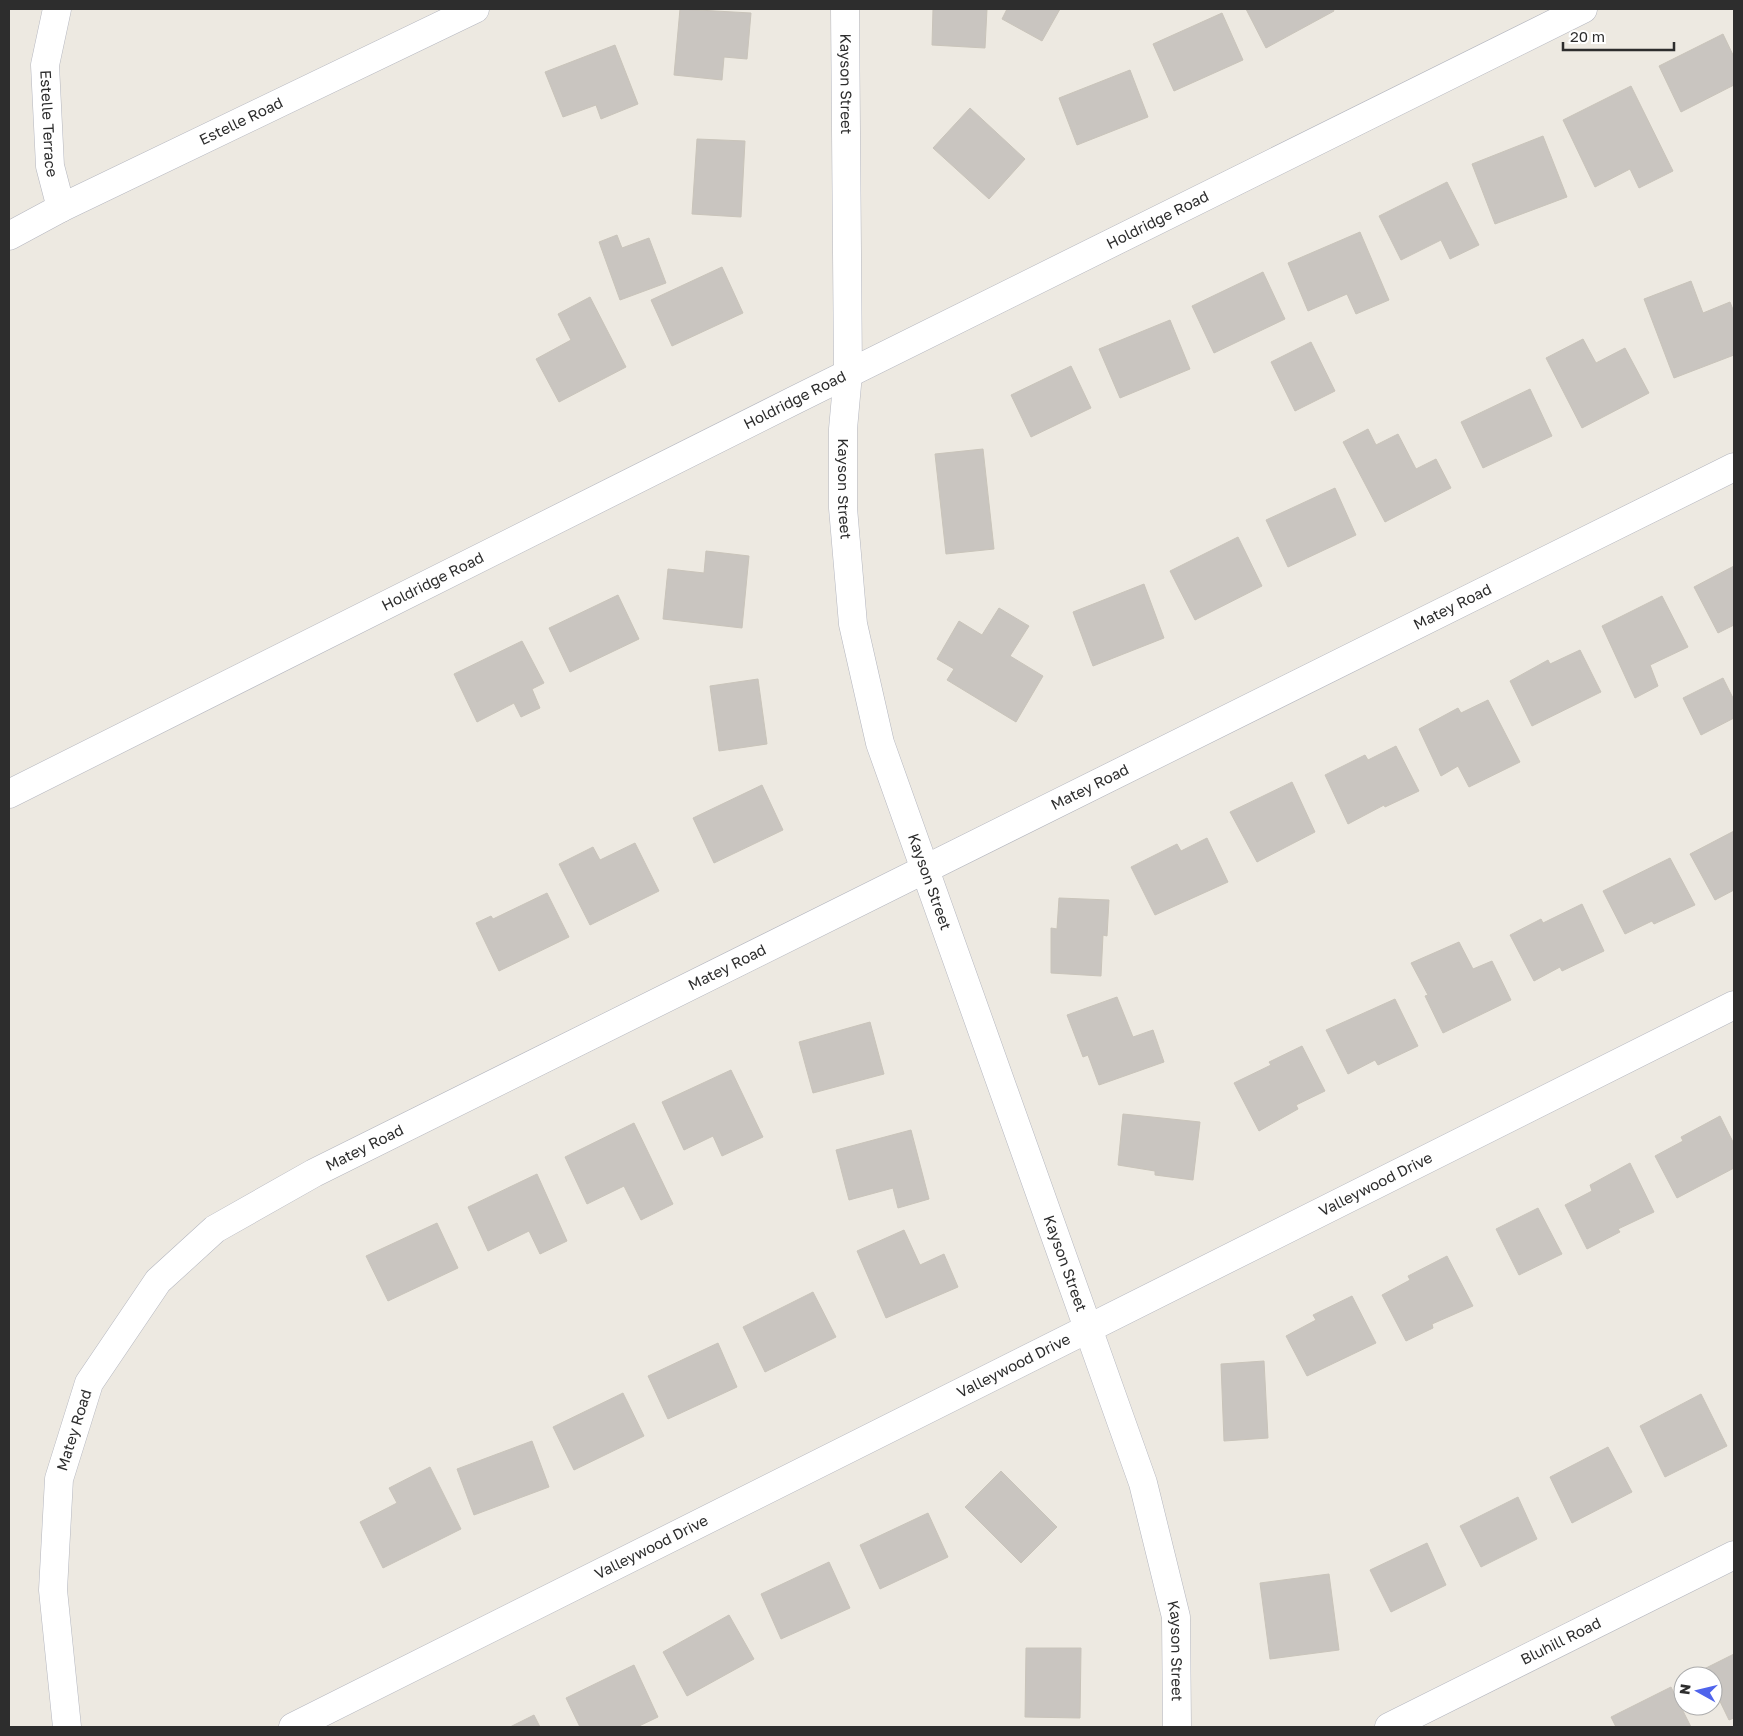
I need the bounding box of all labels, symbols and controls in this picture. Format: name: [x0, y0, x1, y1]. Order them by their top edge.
scale bar: [1563, 20, 1674, 52]
text: 20 m: [1570, 27, 1605, 45]
street label: Kayson Street: [837, 33, 856, 135]
street label: Estelle Terrace: [37, 70, 63, 179]
street label: Estelle Road: [196, 93, 285, 148]
street label: Holdridge Road: [1103, 186, 1211, 252]
street label: Holdridge Road: [740, 366, 848, 432]
street label: Kayson Street: [835, 438, 856, 540]
street label: Holdridge Road: [378, 548, 486, 614]
street label: Matey Road: [1410, 579, 1494, 633]
street label: Matey Road: [1048, 759, 1131, 813]
street label: Kayson Street: [905, 831, 956, 932]
street label: Matey Road: [685, 940, 769, 994]
street label: Matey Road: [322, 1120, 406, 1174]
street label: Valleywood Drive: [1316, 1148, 1435, 1220]
street label: Kayson Street: [1040, 1212, 1091, 1314]
street label: Valleywood Drive: [953, 1329, 1073, 1401]
street label: Matey Road: [52, 1387, 95, 1473]
street label: Valleywood Drive: [591, 1510, 711, 1582]
street label: Kayson Street: [1164, 1598, 1187, 1702]
street label: Bluhill Road: [1517, 1613, 1604, 1668]
north arrow: [1673, 1666, 1723, 1716]
text: N: [1675, 1683, 1694, 1696]

